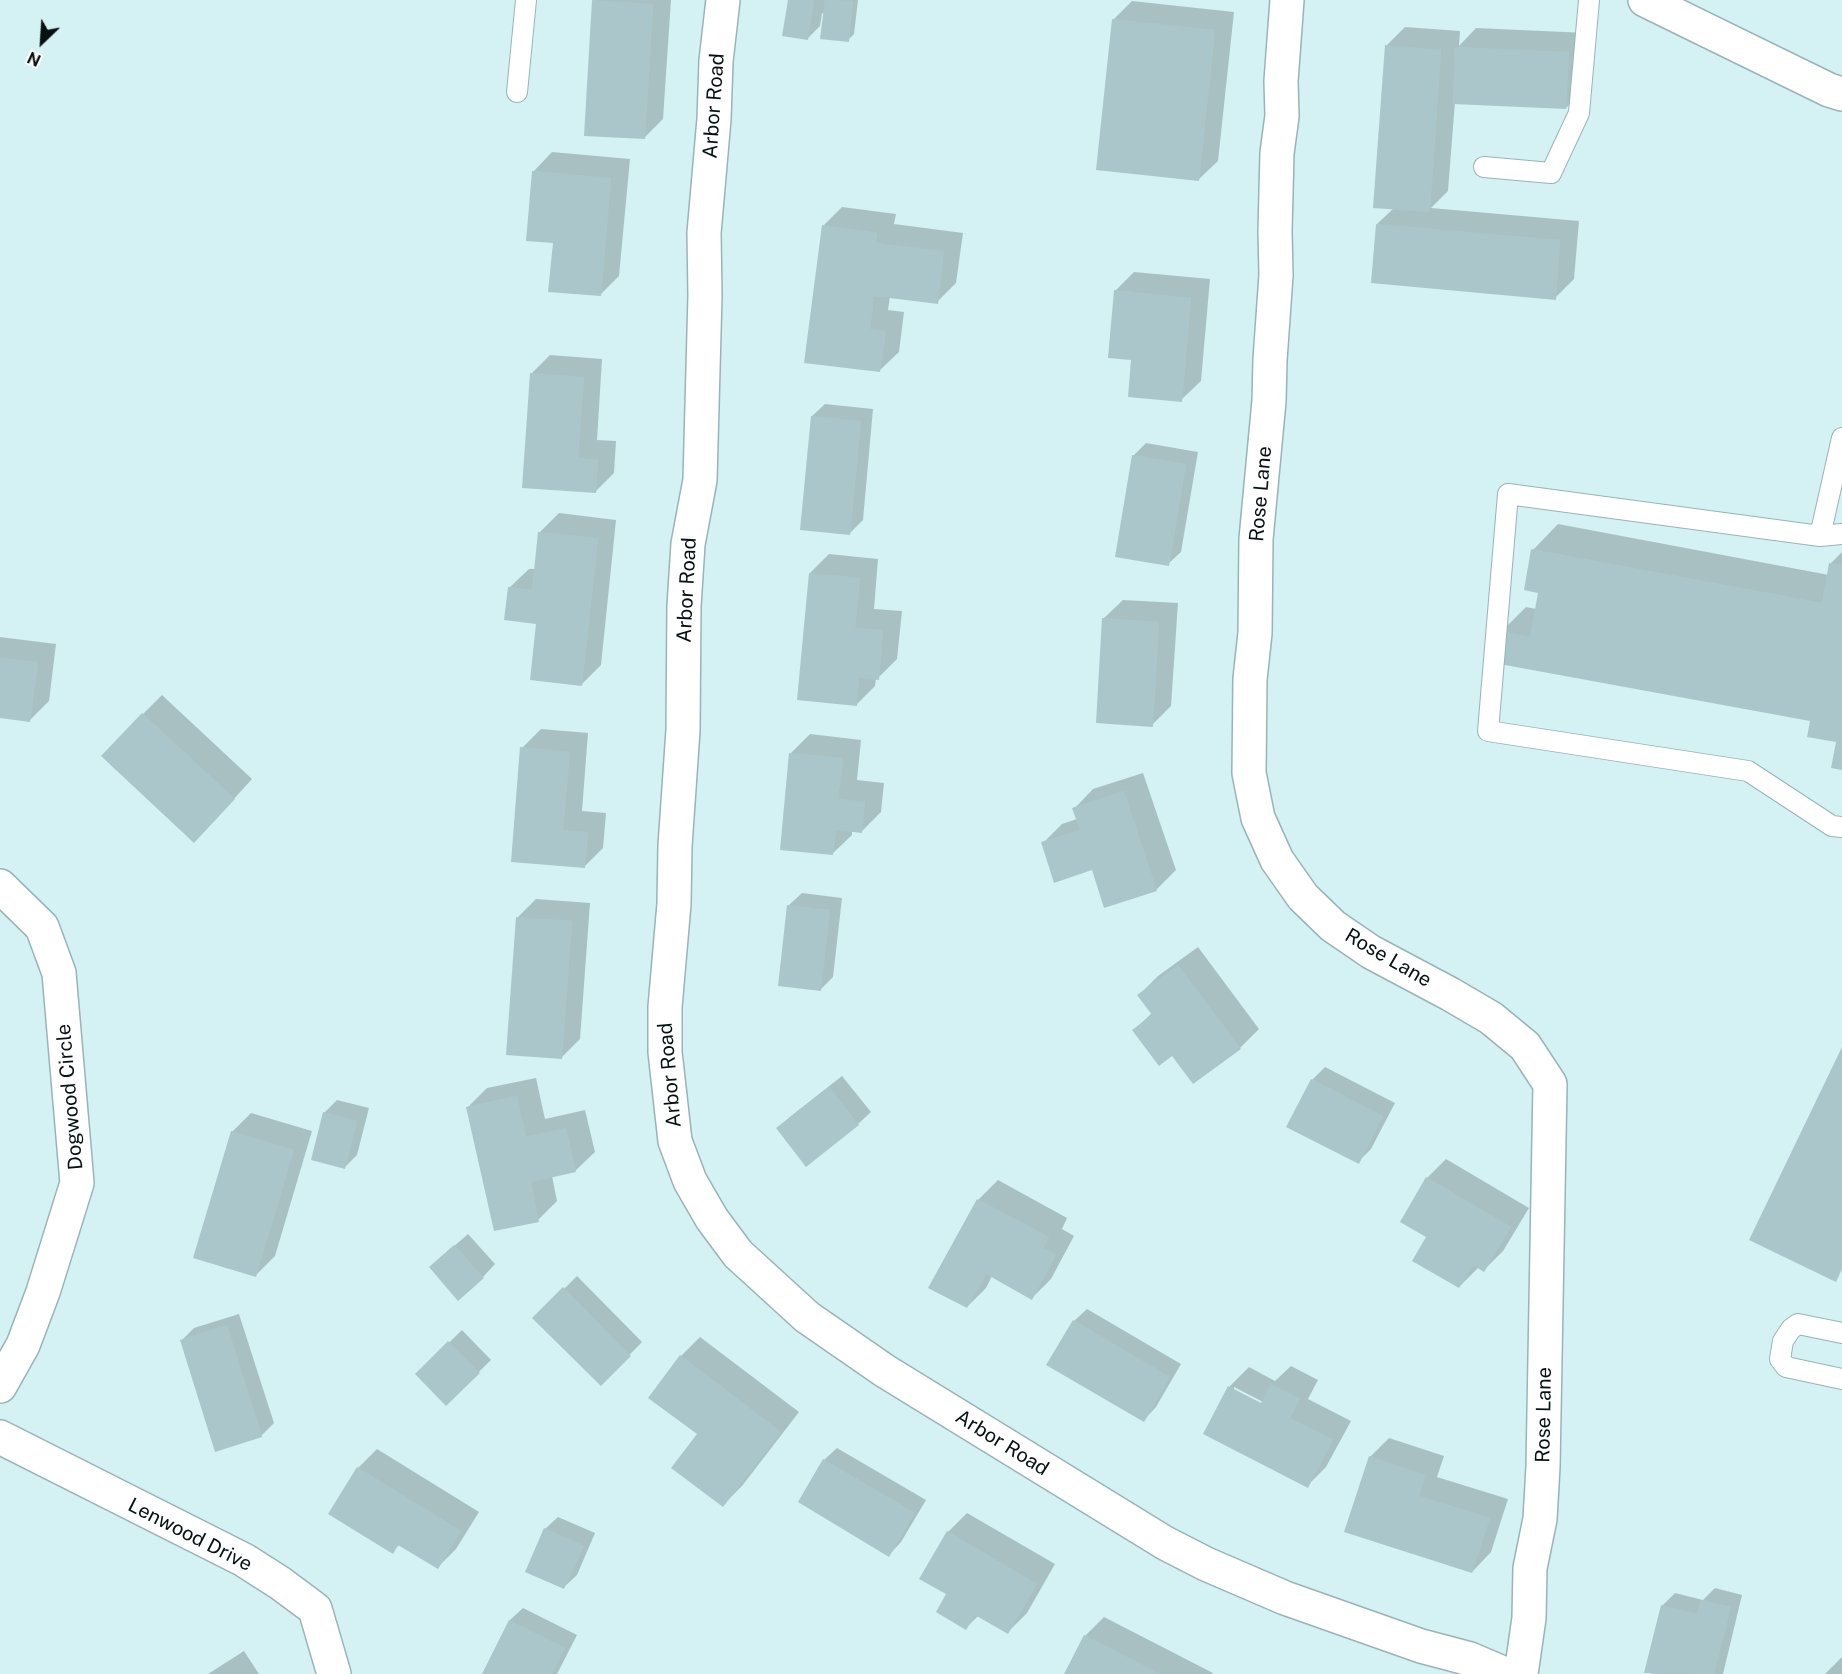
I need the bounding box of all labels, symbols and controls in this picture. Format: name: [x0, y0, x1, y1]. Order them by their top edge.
north arrow: [12, 12, 72, 72]
text: N: [25, 48, 44, 70]
street label: Arbor Road: [698, 53, 730, 159]
street label: Rose Lane: [1245, 445, 1277, 543]
street label: Arbor Road: [672, 537, 702, 643]
street label: Rose Lane: [1340, 924, 1436, 992]
street label: Arbor Road: [653, 1022, 687, 1128]
street label: Dogwood Circle: [52, 1023, 88, 1171]
street label: Rose Lane: [1531, 1367, 1557, 1463]
street label: Arbor Road: [951, 1405, 1053, 1481]
street label: Lenwood Drive: [124, 1493, 256, 1577]

